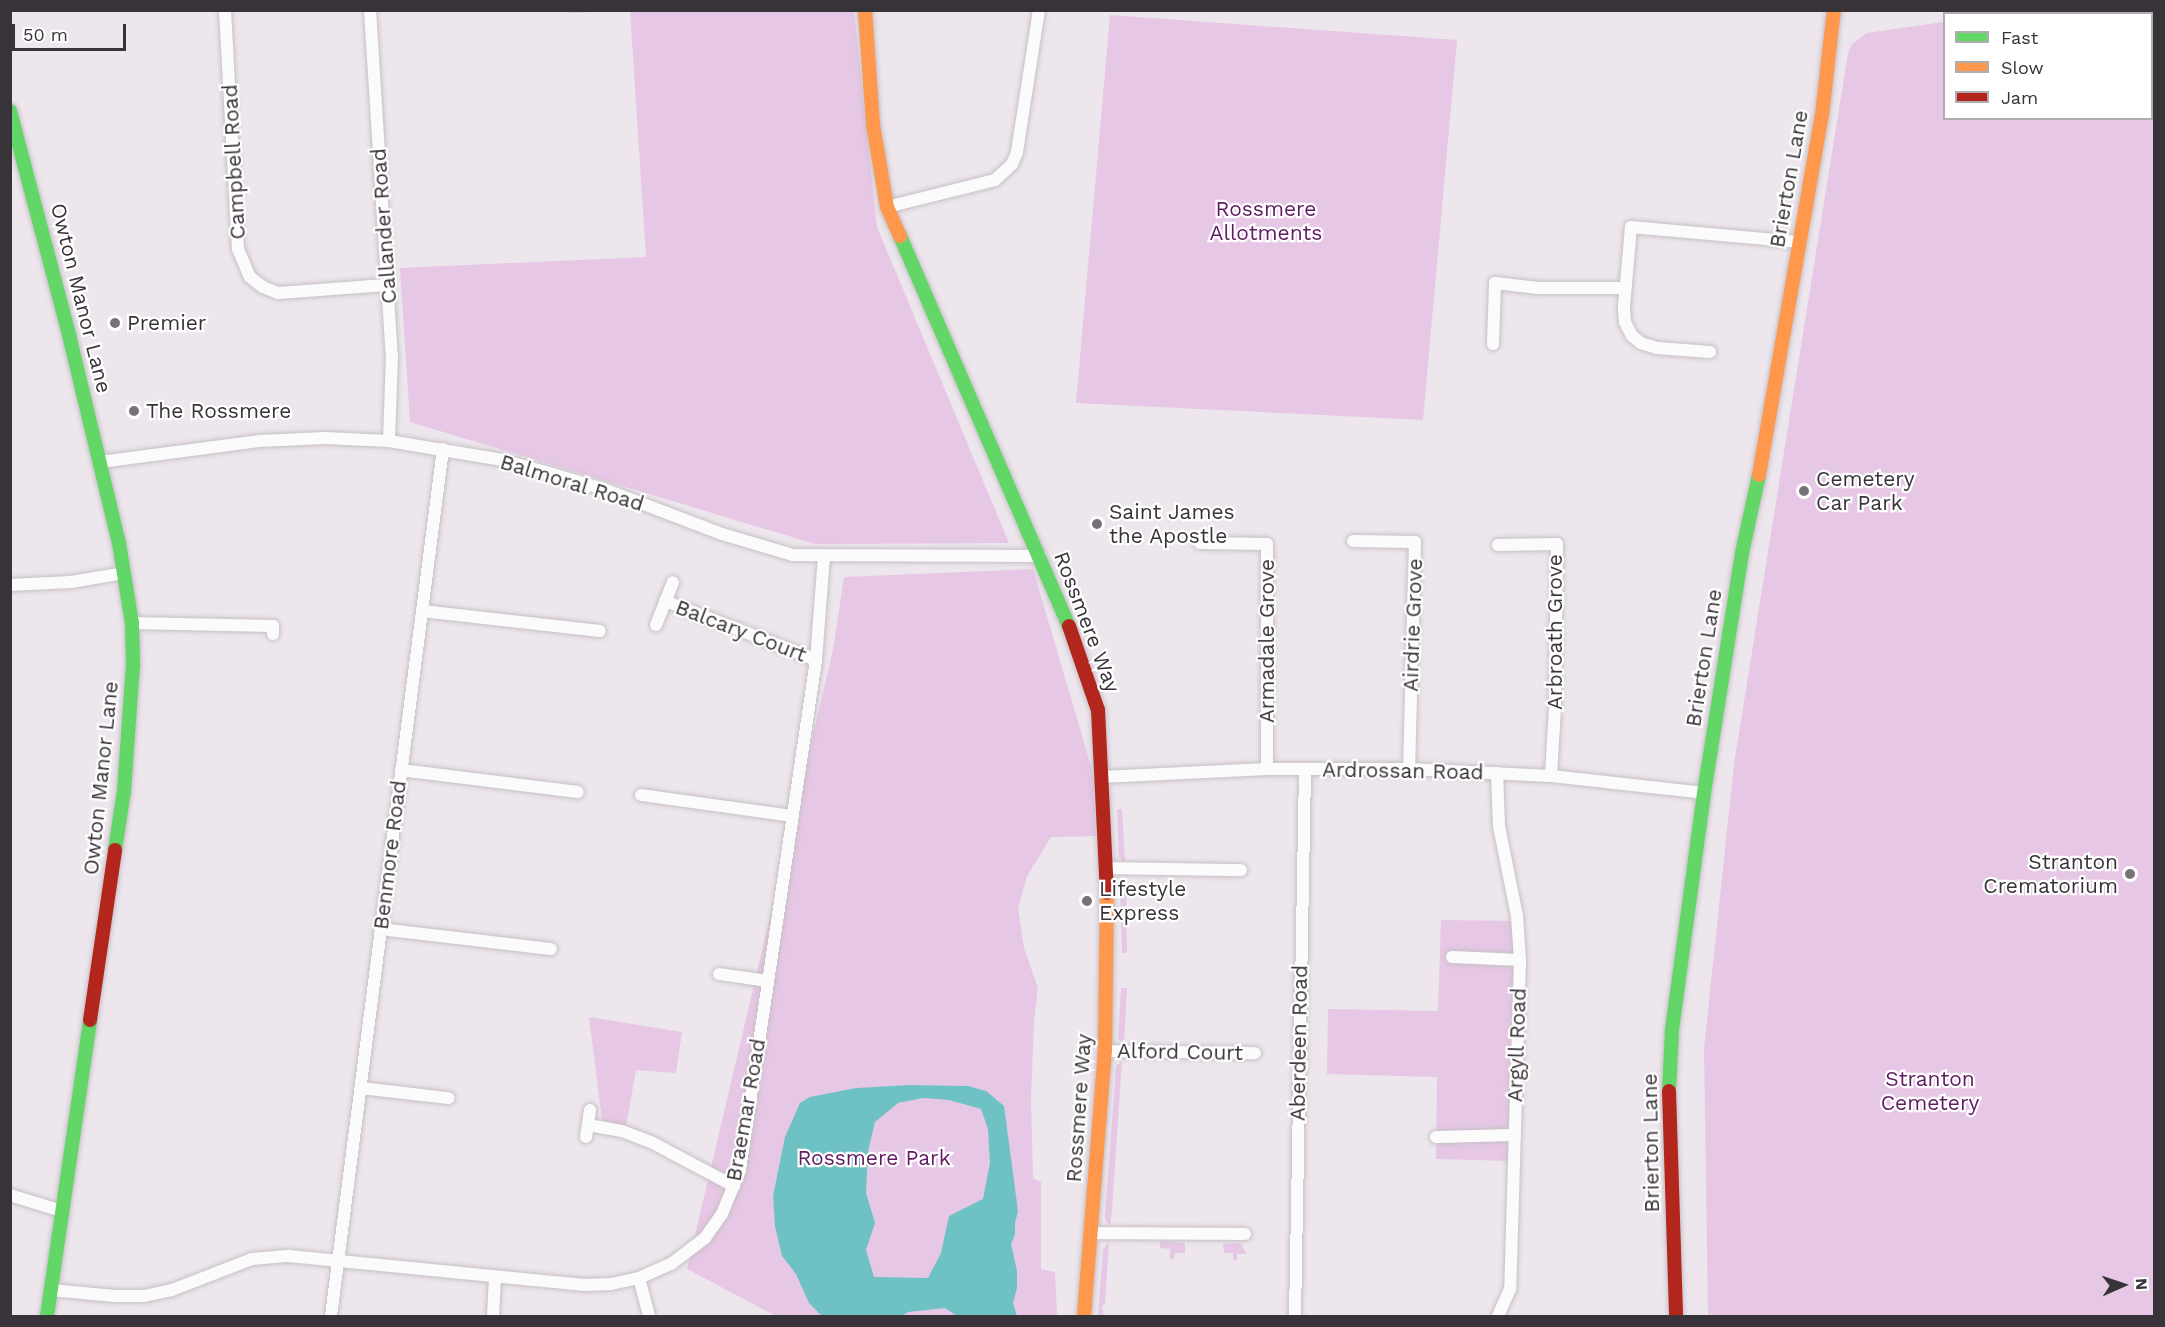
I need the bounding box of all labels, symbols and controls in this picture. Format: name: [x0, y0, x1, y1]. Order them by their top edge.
scale bar: [15, 12, 129, 50]
legend: [1943, 12, 2153, 120]
text: 50 m: [23, 24, 68, 45]
text: Fast: [2001, 27, 2038, 48]
text: Slow: [2001, 57, 2044, 78]
street label: Campbell Road: [217, 83, 251, 241]
text: Jam: [2001, 87, 2038, 108]
street label: Brierton Lane: [1765, 108, 1813, 250]
street label: Callander Road: [366, 147, 402, 305]
park label: Rossmere Allotments: [1210, 196, 1322, 246]
street label: Owton Manor Lane: [45, 200, 117, 396]
place label: Premier: [127, 310, 206, 336]
marker: Premier: [108, 316, 122, 330]
place label: The Rossmere: [146, 398, 291, 424]
marker: The Rossmere: [127, 404, 141, 418]
street label: Balmoral Road: [497, 449, 647, 517]
place label: Cemetery Car Park: [1816, 466, 1915, 516]
marker: Cemetery Car Park: [1797, 484, 1811, 498]
place label: Saint James the Apostle: [1109, 499, 1235, 549]
marker: Saint James the Apostle: [1090, 517, 1104, 531]
street label: Rossmere Way: [1048, 548, 1126, 696]
street label: Arbroath Grove: [1542, 554, 1568, 710]
street label: Airdrie Grove: [1398, 558, 1428, 692]
street label: Armadale Grove: [1254, 559, 1280, 723]
street label: Brierton Lane: [1681, 587, 1727, 729]
street label: Balcary Court: [672, 594, 810, 668]
street label: Owton Manor Lane: [78, 680, 124, 876]
street label: Ardrossan Road: [1322, 757, 1484, 785]
street label: Benmore Road: [368, 779, 412, 931]
place label: Stranton Crematorium: [1983, 849, 2118, 899]
marker: Stranton Crematorium: [2123, 867, 2137, 881]
place label: Lifestyle Express: [1099, 876, 1186, 926]
marker: Lifestyle Express: [1080, 894, 1094, 908]
street label: Aberdeen Road: [1285, 965, 1313, 1121]
street label: Argyll Road: [1502, 987, 1532, 1103]
street label: Rossmere Way: [1061, 1033, 1097, 1183]
street label: Braemar Road: [721, 1036, 771, 1184]
street label: Alford Court: [1117, 1038, 1243, 1066]
park label: Stranton Cemetery: [1881, 1066, 1979, 1116]
street label: Brierton Lane: [1637, 1073, 1665, 1213]
park label: Rossmere Park: [797, 1145, 951, 1171]
north arrow: [2093, 1255, 2153, 1315]
text: N: [2132, 1278, 2151, 1290]

